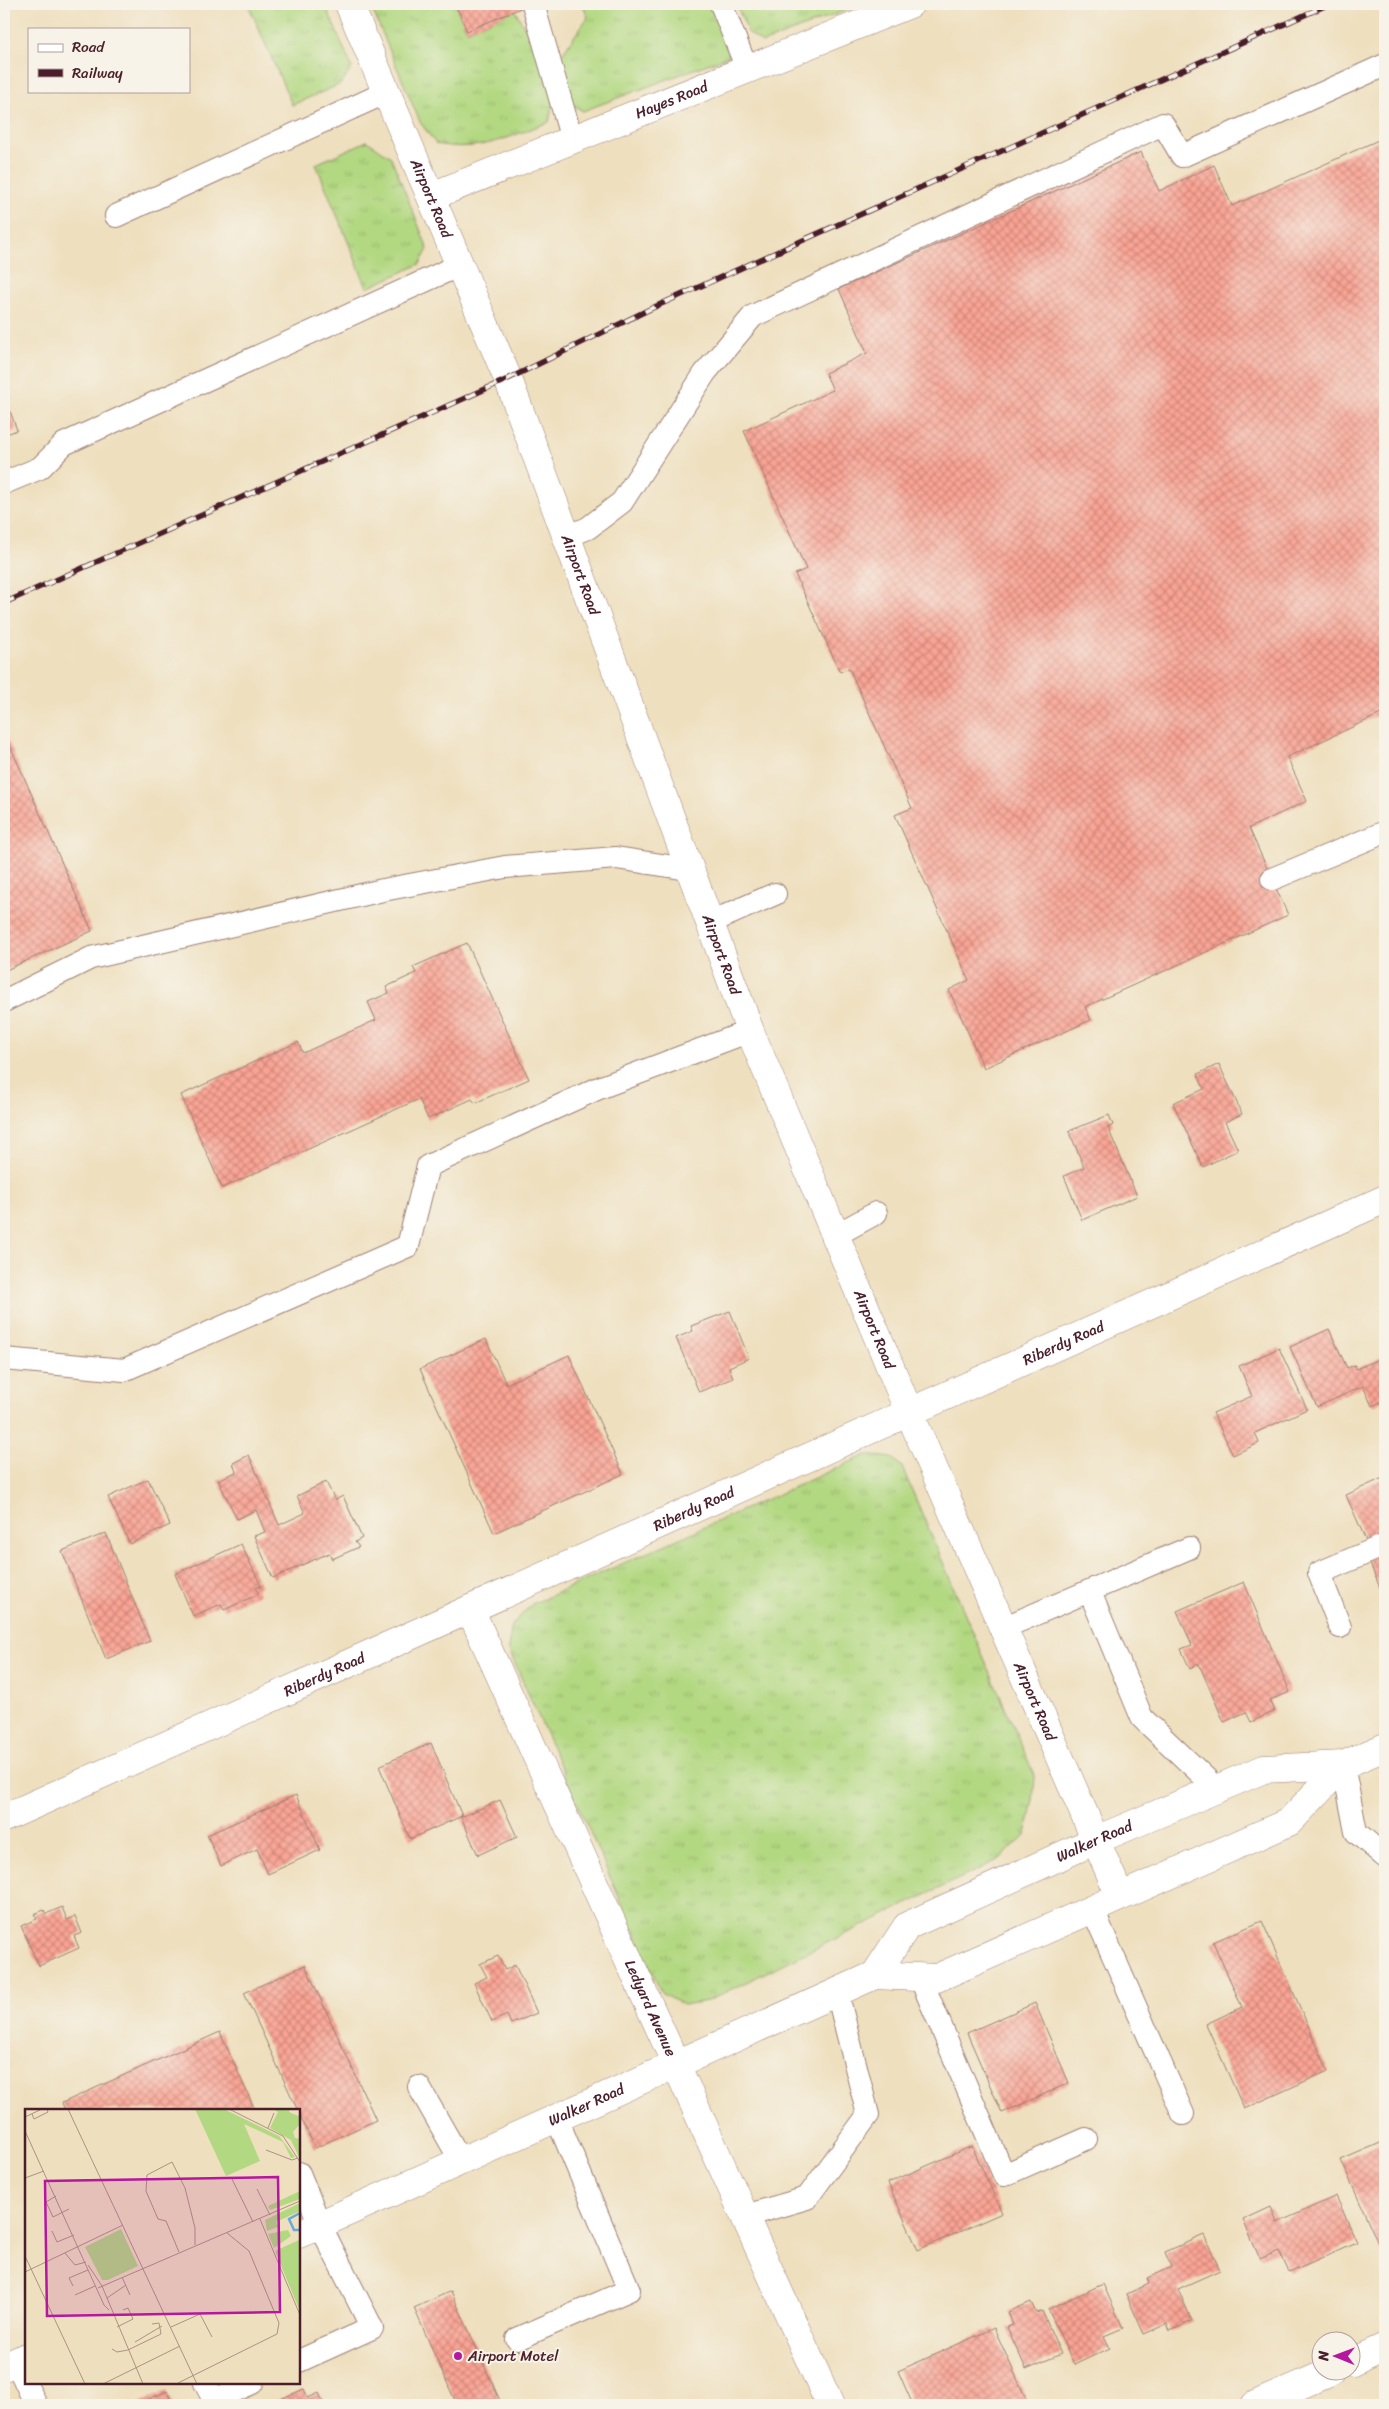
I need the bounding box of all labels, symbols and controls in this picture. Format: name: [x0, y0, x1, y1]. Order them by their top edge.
legend: [28, 28, 190, 92]
text: Road: [72, 34, 105, 60]
text: Railway: [72, 60, 123, 86]
street label: Hayes Road: [631, 73, 713, 126]
street label: Airport Road: [403, 153, 460, 243]
street label: Airport Road: [553, 530, 608, 620]
street label: Airport Road: [694, 909, 749, 999]
street label: Airport Road: [846, 1284, 903, 1374]
street label: Riberdy Road: [1018, 1313, 1109, 1373]
street label: Riberdy Road: [649, 1479, 740, 1538]
street label: Riberdy Road: [279, 1644, 370, 1704]
street label: Airport Road: [1006, 1656, 1064, 1746]
street label: Walker Road: [1052, 1813, 1137, 1870]
street label: Ledyard Avenue: [617, 1955, 684, 2061]
street label: Walker Road: [544, 2076, 630, 2133]
inset map: [25, 2109, 300, 2384]
north arrow: [1312, 2332, 1362, 2382]
place label: Airport Motel: [467, 2343, 559, 2369]
marker: Airport Motel: [452, 2350, 464, 2362]
text: N: [1311, 2350, 1336, 2362]

